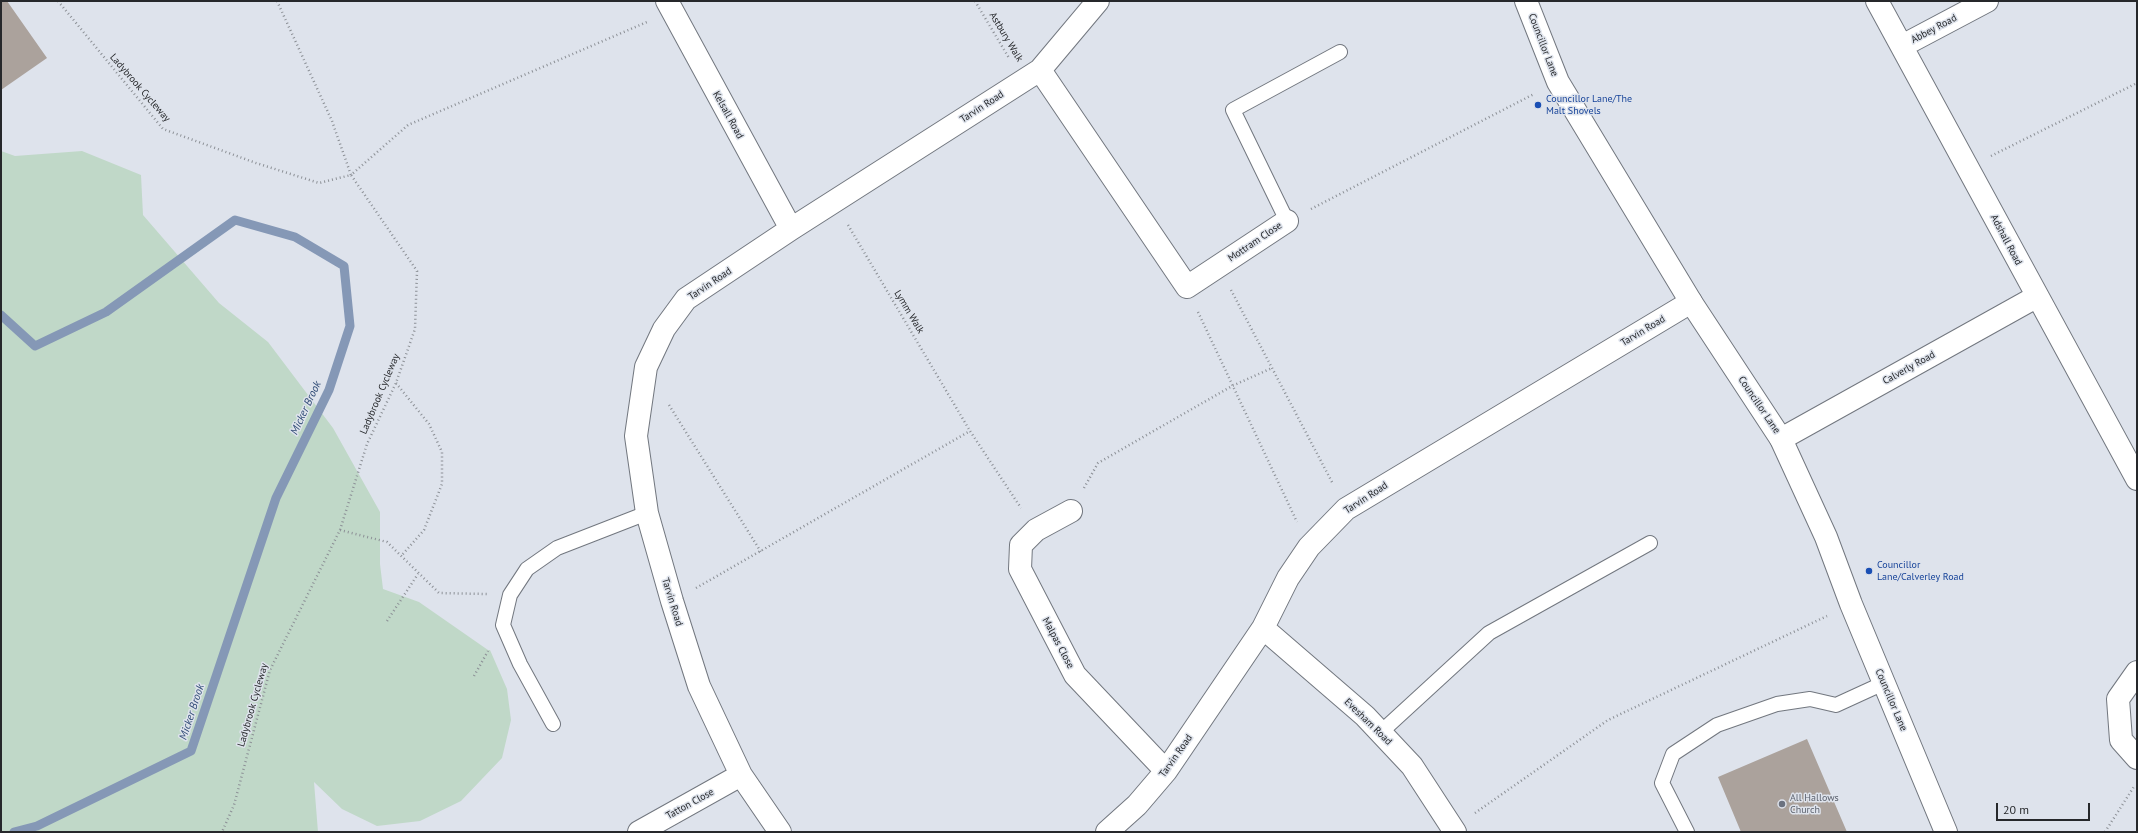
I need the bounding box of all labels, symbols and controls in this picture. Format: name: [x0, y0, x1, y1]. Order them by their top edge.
street label: Astbury Walk: [987, 10, 1025, 64]
street label: Councillor Lane: [1525, 12, 1561, 78]
street label: Abbey Road: [1909, 12, 1959, 46]
street label: Ladybrook Cycleway: [107, 52, 173, 124]
street label: Tarvin Road: [958, 88, 1006, 126]
street label: Kelsall Road: [710, 89, 746, 141]
place label: Councillor Lane/The Malt Shovels: [1546, 93, 1632, 116]
marker: Councillor Lane/The Malt Shovels: [1533, 100, 1543, 110]
street label: Adshall Road: [1988, 213, 2024, 267]
street label: Mottram Close: [1226, 220, 1284, 264]
street label: Tarvin Road: [686, 265, 734, 303]
street label: Lymm Walk: [891, 288, 927, 336]
street label: Tarvin Road: [1619, 313, 1667, 349]
street label: Calverly Road: [1881, 349, 1937, 387]
street label: Ladybrook Cycleway: [358, 352, 402, 436]
street label: Councillor Lane: [1735, 374, 1783, 436]
water label: Micker Brook: [288, 379, 324, 437]
street label: Tarvin Road: [1342, 479, 1390, 517]
place label: Councillor Lane/Calverley Road: [1877, 559, 1964, 582]
marker: Councillor Lane/Calverley Road: [1864, 566, 1874, 576]
street label: Tarvin Road: [659, 576, 685, 628]
street label: Malpas Close: [1039, 615, 1077, 671]
street label: Ladybrook Cycleway: [235, 662, 271, 748]
street label: Councillor Lane: [1872, 667, 1910, 733]
water label: Micker Brook: [177, 683, 207, 741]
street label: Evesham Road: [1342, 696, 1394, 748]
street label: Tarvin Road: [1157, 732, 1195, 780]
street label: Tatton Close: [664, 786, 716, 822]
place label: All Hallows Church: [1790, 792, 1839, 816]
scale bar: [1998, 795, 2092, 821]
marker: All Hallows Church: [1777, 799, 1787, 809]
text: 20 m: [2003, 802, 2029, 817]

